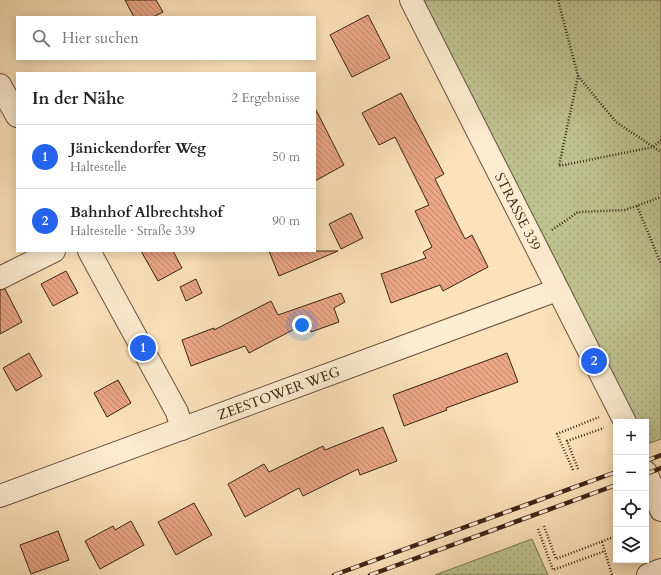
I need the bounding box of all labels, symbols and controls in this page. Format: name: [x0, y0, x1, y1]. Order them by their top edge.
search box: [16, 16, 316, 60]
icon: search: [30, 27, 52, 49]
text: Hier suchen: [62, 28, 139, 48]
text: In der Nähe: [32, 87, 125, 110]
text: 2 Ergebnisse: [231, 89, 300, 107]
text: Jänickendorfer Weg: [70, 138, 206, 158]
text: 1: [42, 148, 48, 166]
text: 50 m: [272, 148, 300, 166]
text: Haltestelle: [70, 158, 127, 176]
street label: STRASSE 339: [490, 169, 545, 254]
text: Bahnhof Albrechtshof: [70, 202, 223, 222]
text: 2: [42, 212, 48, 230]
text: 90 m: [272, 212, 300, 230]
text: Haltestelle · Straße 339: [70, 222, 195, 240]
your location: [292, 315, 312, 335]
pin: 1: [130, 333, 156, 363]
pin: 2: [581, 346, 607, 376]
street label: ZEESTOWER WEG: [215, 362, 343, 425]
map controls: [613, 419, 649, 563]
button: +: [613, 419, 649, 455]
button: −: [613, 455, 649, 491]
button: locate: [613, 491, 649, 527]
button: layers: [613, 527, 649, 563]

